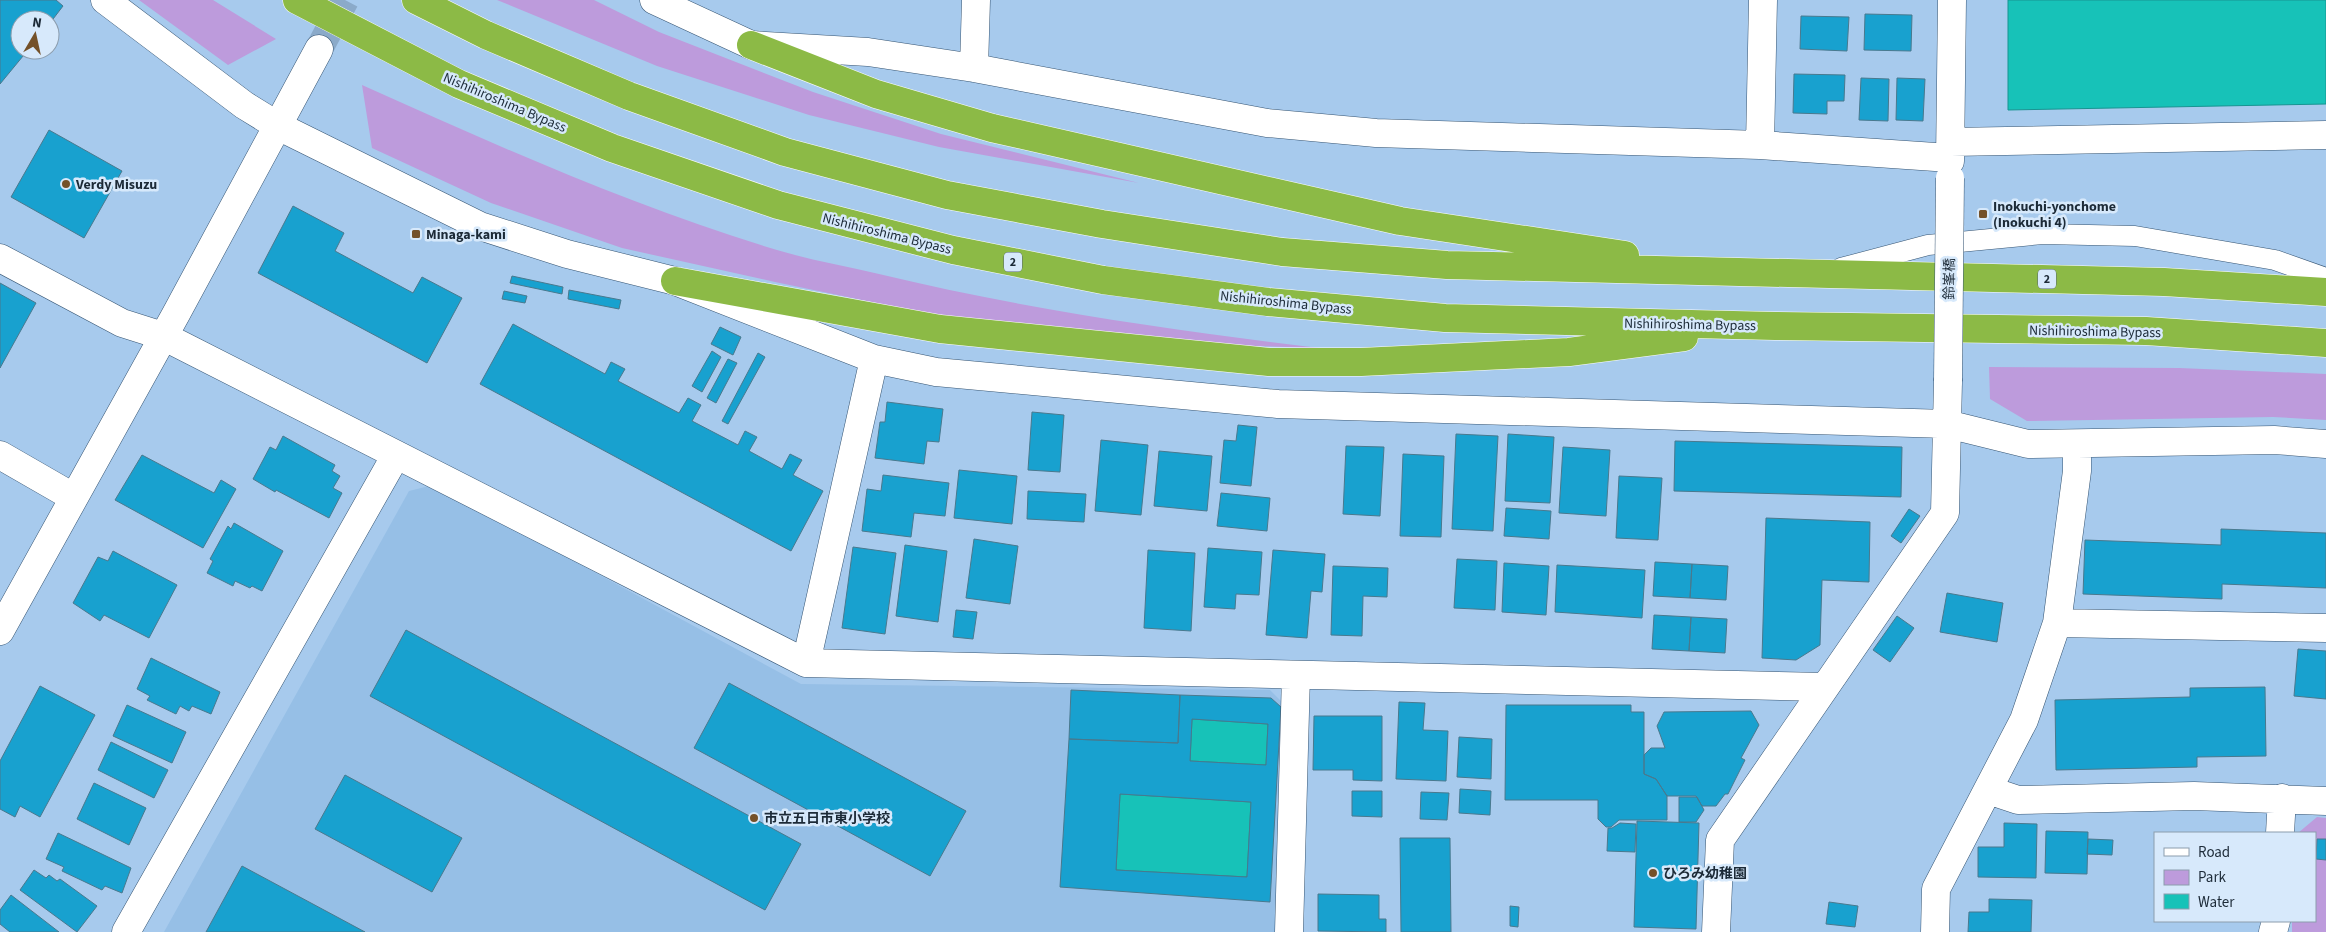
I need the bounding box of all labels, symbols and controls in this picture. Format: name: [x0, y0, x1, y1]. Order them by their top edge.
north arrow: [10, 10, 60, 60]
text: N: [31, 13, 43, 34]
street label: Nishihiroshima Bypass: [440, 68, 569, 138]
place label: Verdy Misuzu: [75, 175, 157, 195]
marker: Verdy Misuzu: [60, 178, 72, 190]
place label: Inokuchi-yonchome (Inokuchi 4): [1993, 197, 2116, 233]
street label: Nishihiroshima Bypass: [820, 208, 953, 260]
marker: Inokuchi-yonchome (Inokuchi 4): [1977, 208, 1989, 220]
place label: Minaga-kami: [426, 225, 506, 245]
marker: Minaga-kami: [410, 228, 422, 240]
road number: 2: [1004, 252, 1022, 272]
street label: 鈴峯橋: [1940, 258, 1960, 300]
road number: 2: [2038, 270, 2056, 288]
street label: Nishihiroshima Bypass: [1219, 286, 1353, 320]
street label: Nishihiroshima Bypass: [1624, 314, 1756, 336]
street label: Nishihiroshima Bypass: [2029, 321, 2161, 343]
place label: 市立五日市東小学校: [764, 809, 890, 829]
marker: 市立五日市東小学校: [748, 812, 760, 824]
legend: [2154, 832, 2316, 922]
text: Road: [2198, 842, 2230, 863]
place label: ひろみ幼稚園: [1663, 864, 1747, 884]
marker: ひろみ幼稚園: [1647, 867, 1659, 879]
text: Park: [2198, 867, 2227, 888]
text: Water: [2198, 892, 2235, 913]

